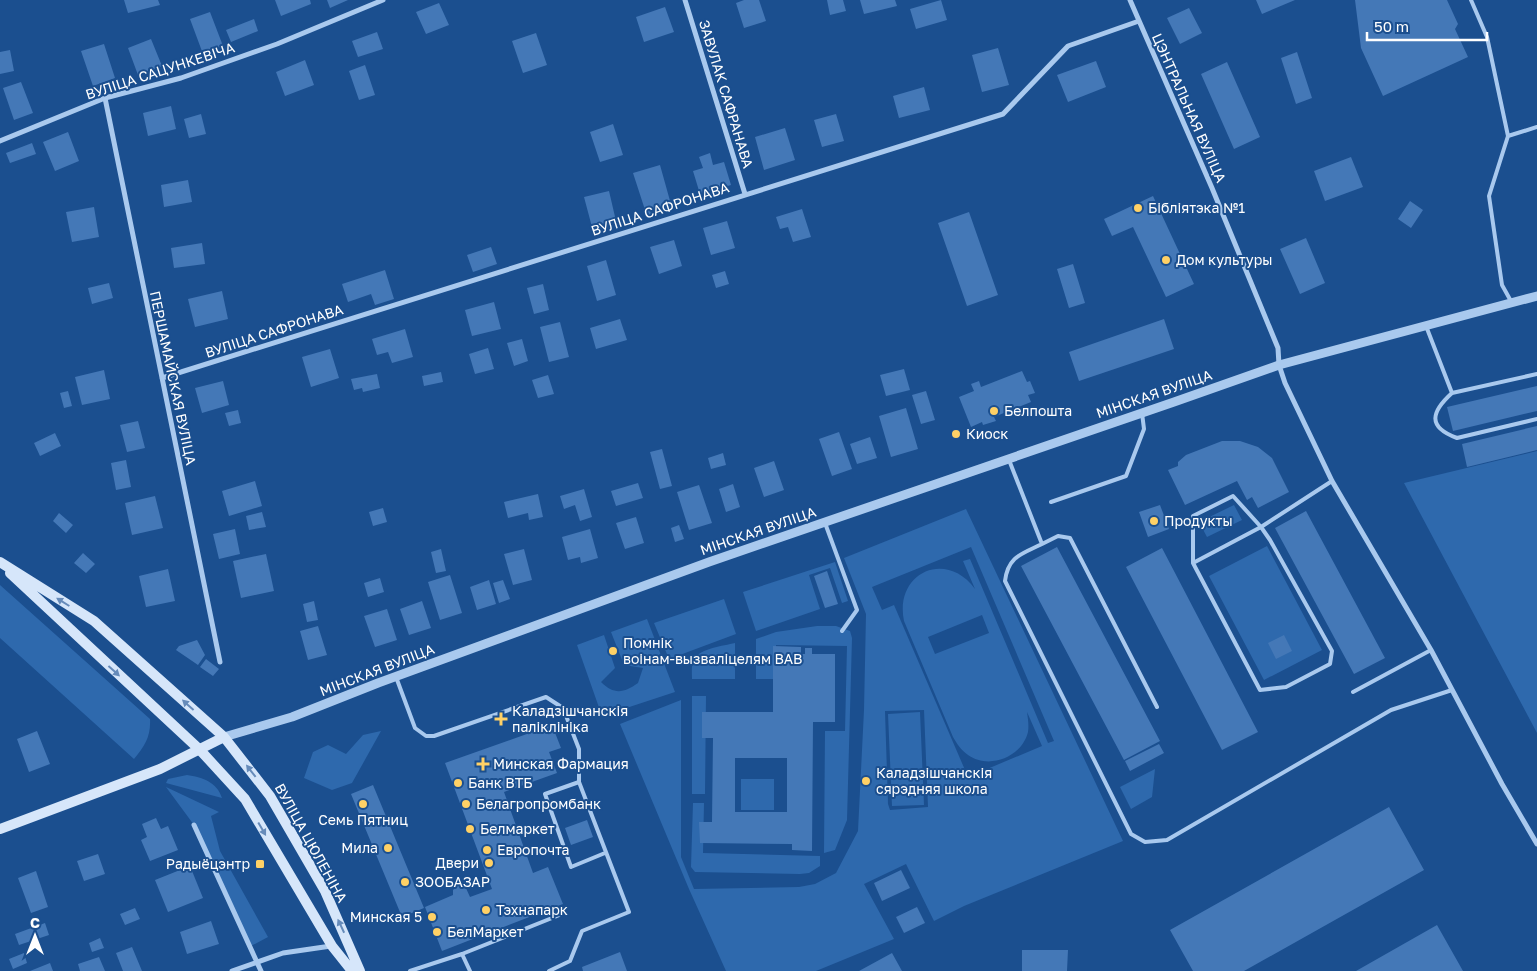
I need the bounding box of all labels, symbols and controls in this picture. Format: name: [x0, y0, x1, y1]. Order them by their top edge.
scale bar: [1367, 10, 1487, 42]
text: 50 m: [1374, 17, 1409, 35]
street label: ЗАВУЛАК САФРАНАВА: [696, 18, 757, 171]
street label: ЦЭНТРАЛЬНАЯ ВУЛІЦА: [1149, 30, 1230, 186]
street label: ВУЛІЦА САЦУНКЕВІЧА: [83, 38, 237, 103]
street label: ВУЛІЦА САФРОНАВА: [589, 178, 732, 239]
place label: Бібліятэка №1: [1148, 199, 1245, 216]
marker: Бібліятэка №1: [1132, 202, 1144, 214]
place label: Дом культуры: [1176, 251, 1272, 268]
marker: Дом культуры: [1160, 254, 1172, 266]
street label: ПЕРШАМАЙСКАЯ ВУЛІЦА: [147, 289, 200, 467]
street label: ВУЛІЦА САФРОНАВА: [203, 300, 346, 361]
street label: МІНСКАЯ ВУЛІЦА: [1094, 366, 1215, 421]
place label: Белпошта: [1004, 402, 1072, 419]
marker: Белпошта: [988, 405, 1000, 417]
place label: Киоск: [966, 425, 1008, 442]
marker: Киоск: [950, 428, 962, 440]
street label: МІНСКАЯ ВУЛІЦА: [698, 503, 819, 558]
place label: Продукты: [1164, 512, 1233, 529]
marker: Продукты: [1148, 515, 1160, 527]
one-way arrow: [56, 597, 69, 606]
place label: Помнік воінам-вызваліцелям ВАВ: [623, 634, 802, 667]
street label: МІНСКАЯ ВУЛІЦА: [317, 640, 437, 699]
marker: Помнік воінам-вызваліцелям ВАВ: [607, 645, 619, 657]
one-way arrow: [108, 665, 120, 677]
one-way arrow: [182, 699, 195, 710]
place label: Каладзішчанскія паліклініка: [512, 702, 628, 735]
marker: Каладзішчанскія паліклініка: [494, 712, 508, 726]
place label: Минская Фармация: [493, 755, 629, 772]
marker: Минская Фармация: [477, 758, 489, 770]
place label: Каладзішчанскія сярэдняя школа: [876, 764, 992, 797]
one-way arrow: [246, 765, 257, 778]
place label: Банк ВТБ: [468, 774, 533, 791]
marker: Каладзішчанскія сярэдняя школа: [860, 775, 872, 787]
marker: Банк ВТБ: [452, 777, 464, 789]
street label: ВУЛІЦА ЦЮЛЕНІНА: [272, 780, 352, 906]
place label: Белагропромбанк: [476, 795, 601, 812]
marker: Семь Пятниц: [357, 798, 369, 810]
marker: Белагропромбанк: [460, 798, 472, 810]
place label: Семь Пятниц: [318, 811, 408, 828]
place label: Белмаркет: [480, 820, 555, 837]
one-way arrow: [258, 823, 267, 836]
marker: Белмаркет: [464, 823, 476, 835]
place label: Мила: [341, 839, 378, 856]
place label: Европочта: [497, 841, 570, 858]
marker: Мила: [382, 842, 394, 854]
marker: Европочта: [481, 844, 493, 856]
place label: Двери: [436, 854, 479, 871]
place label: Радыёцэнтр: [166, 855, 250, 872]
marker: Двери: [483, 857, 495, 869]
marker: Радыёцэнтр: [254, 858, 266, 870]
place label: ЗООБАЗАР: [415, 873, 490, 890]
marker: ЗООБАЗАР: [399, 876, 411, 888]
place label: Тэхнапарк: [496, 901, 568, 918]
marker: Тэхнапарк: [480, 904, 492, 916]
place label: Минская 5: [350, 908, 422, 925]
north arrow: [10, 911, 60, 961]
marker: Минская 5: [426, 911, 438, 923]
text: С: [30, 914, 40, 931]
one-way arrow: [337, 919, 345, 933]
place label: БелМаркет: [447, 923, 524, 940]
marker: БелМаркет: [431, 926, 443, 938]

